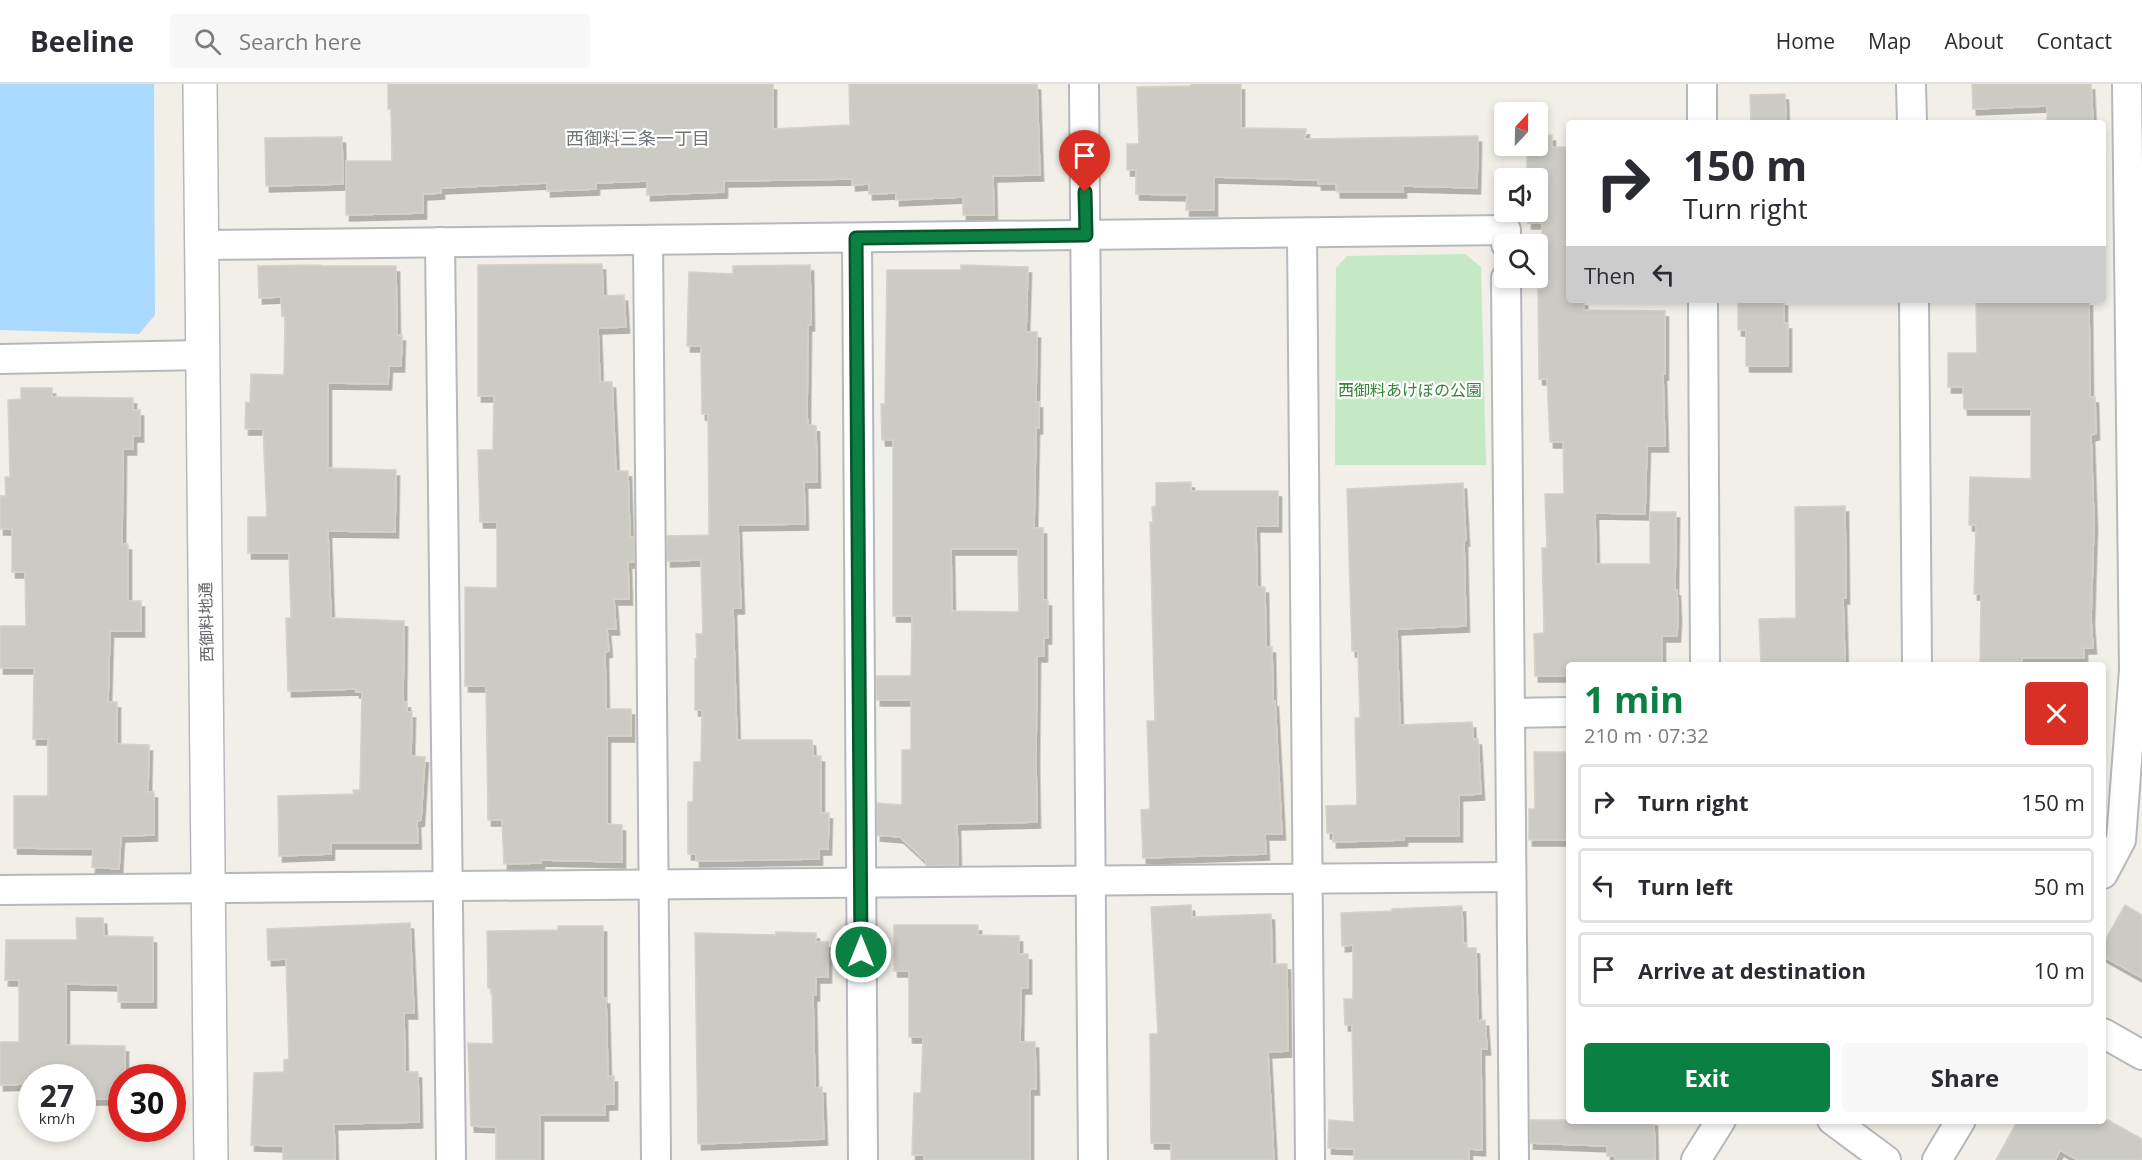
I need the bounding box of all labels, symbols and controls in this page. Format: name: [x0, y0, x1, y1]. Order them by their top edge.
search box: [170, 14, 590, 68]
text: Beeline: [30, 22, 134, 60]
icon: search: [191, 25, 224, 58]
text: Search here: [239, 26, 362, 56]
text: Home: [1776, 27, 1835, 55]
text: Map: [1868, 27, 1911, 55]
text: About: [1944, 27, 2004, 55]
text: Contact: [2037, 27, 2112, 55]
north arrow: [1494, 102, 1548, 156]
map controls: [1494, 102, 1548, 288]
district label: 西御料三条一丁目: [566, 126, 710, 150]
pin: [1059, 130, 1110, 192]
text: 150 m: [1683, 136, 1807, 193]
icon: arrive: [1068, 139, 1101, 172]
icon: right: [1584, 144, 1662, 222]
button: sound: [1494, 168, 1548, 222]
text: Turn right: [1683, 190, 1808, 227]
button: search: [1494, 234, 1548, 288]
icon: left: [1647, 258, 1680, 291]
text: Then: [1584, 260, 1635, 290]
park label: 西御料あけぼの公園: [1338, 379, 1482, 401]
street label: 西御料地通: [194, 582, 218, 662]
text: 1 min: [1584, 675, 1684, 724]
button: close: [2025, 682, 2088, 745]
text: 210 m · 07:32: [1584, 722, 1709, 749]
icon: right: [1587, 785, 1620, 818]
text: Turn right: [1638, 787, 1749, 817]
text: 150 m: [2021, 787, 2085, 817]
icon: left: [1587, 869, 1620, 902]
text: Turn left: [1638, 871, 1733, 901]
text: 50 m: [2034, 871, 2085, 901]
position arrow: [829, 920, 893, 984]
icon: arrive: [1587, 953, 1620, 986]
text: Arrive at destination: [1638, 955, 1866, 985]
text: 10 m: [2034, 955, 2085, 985]
button: Exit: [1584, 1043, 1830, 1112]
button: Share: [1842, 1043, 2088, 1112]
speed limit sign: 30: [108, 1064, 186, 1142]
text: 27: [40, 1075, 74, 1116]
text: km/h: [39, 1108, 75, 1128]

